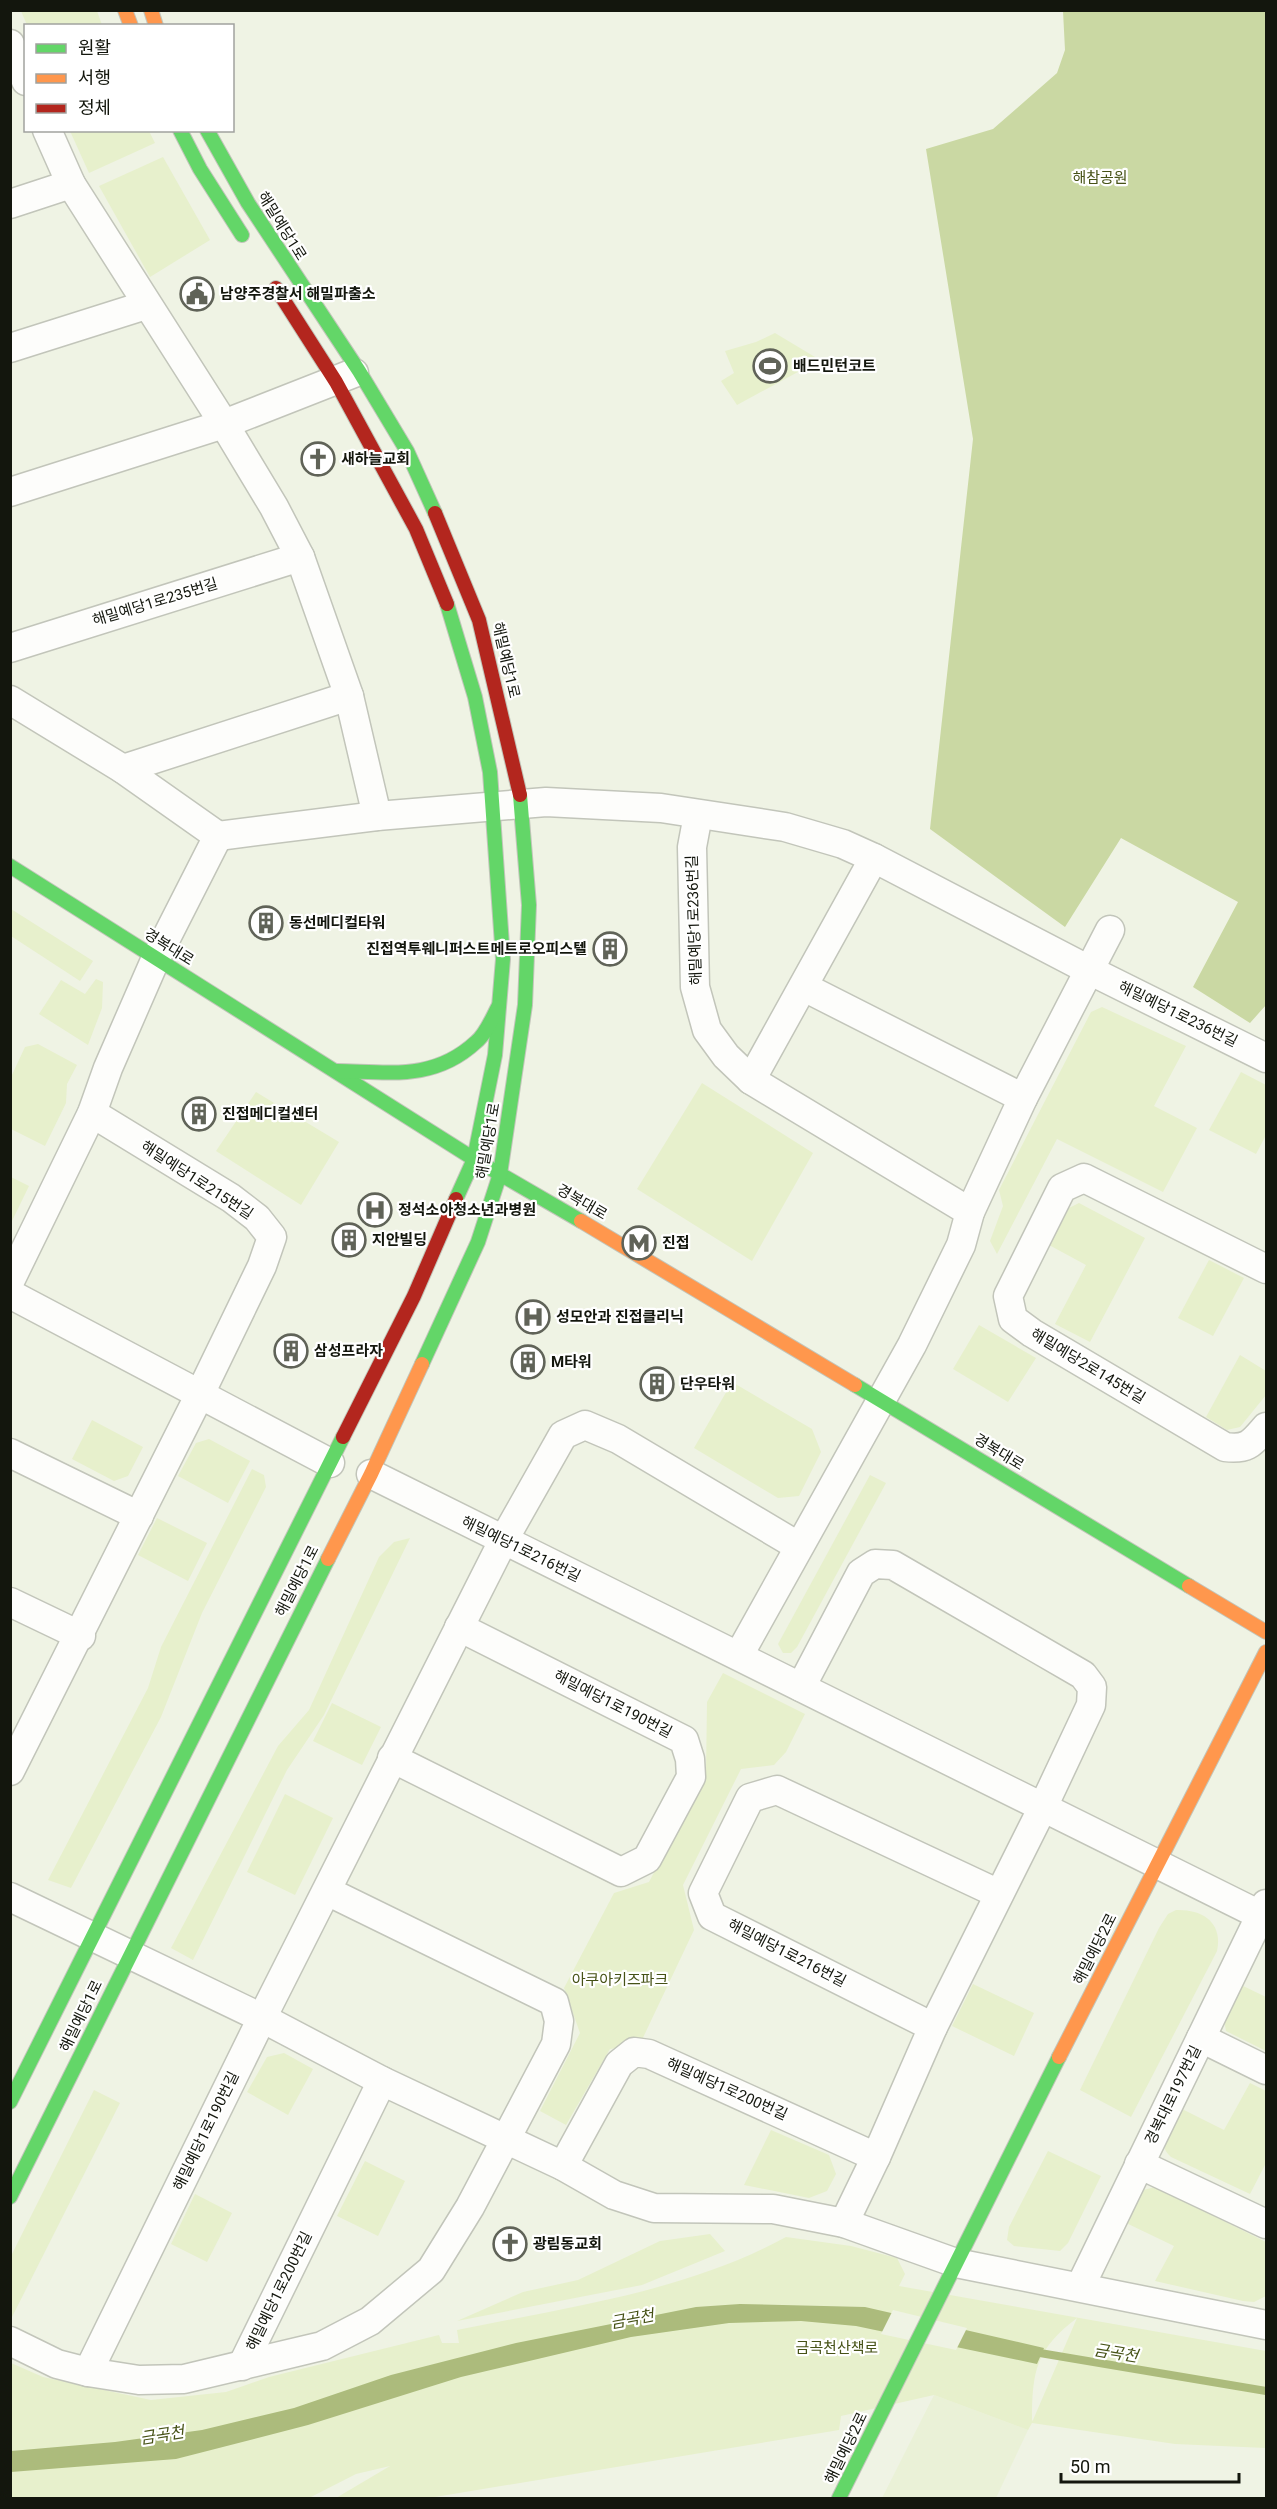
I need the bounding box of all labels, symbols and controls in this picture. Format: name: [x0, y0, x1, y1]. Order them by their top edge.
legend: [24, 24, 234, 132]
text: 원활: [78, 37, 111, 58]
text: 서행: [78, 67, 111, 88]
text: 정체: [78, 97, 111, 118]
park label: 해참공원: [1072, 169, 1128, 187]
street label: 해밀예당1로: [254, 188, 310, 264]
public building icon: 남양주경찰서 해밀파출소: [179, 276, 215, 312]
place label: 남양주경찰서 해밀파출소: [220, 285, 376, 303]
sports icon: 배드민턴코트: [752, 348, 788, 384]
place label: 배드민턴코트: [793, 357, 876, 375]
church icon: 새하늘교회: [300, 441, 336, 477]
place label: 새하늘교회: [341, 450, 410, 468]
street label: 해밀예당1로235번길: [90, 574, 220, 630]
street label: 해밀예당1로: [489, 620, 523, 700]
street label: 해밀예당1로236번길: [683, 855, 705, 985]
building icon: 동선메디컬타워: [248, 905, 284, 941]
place label: 동선메디컬타워: [289, 914, 386, 932]
street label: 경복대로: [141, 925, 197, 969]
building icon: 진접역투웨니퍼스트메트로오피스텔: [592, 931, 628, 967]
place label: 진접역투웨니퍼스트메트로오피스텔: [366, 940, 587, 958]
street label: 해밀예당1로236번길: [1115, 977, 1241, 1051]
building icon: 진접메디컬센터: [181, 1096, 217, 1132]
street label: 해밀예당1로: [472, 1101, 504, 1181]
place label: 진접메디컬센터: [222, 1105, 319, 1123]
street label: 해밀예당1로215번길: [137, 1137, 257, 1223]
street label: 경복대로: [554, 1180, 610, 1224]
hospital icon: 정석소아청소년과병원: [357, 1192, 393, 1228]
place label: 정석소아청소년과병원: [398, 1201, 536, 1219]
building icon: 지안빌딩: [331, 1222, 367, 1258]
metro station icon: 진접: [621, 1225, 657, 1261]
place label: 지안빌딩: [372, 1231, 427, 1249]
place label: 진접: [662, 1234, 690, 1252]
hospital icon: 성모안과 진접클리닉: [515, 1299, 551, 1335]
place label: 성모안과 진접클리닉: [556, 1308, 684, 1326]
street label: 해밀예당2로145번길: [1028, 1325, 1148, 1407]
building icon: 삼성프라자: [273, 1333, 309, 1369]
place label: 삼성프라자: [314, 1342, 383, 1360]
building icon: M타워: [510, 1344, 546, 1380]
place label: M타워: [551, 1353, 592, 1371]
building icon: 단우타워: [639, 1366, 675, 1402]
place label: 단우타워: [680, 1375, 735, 1393]
street label: 경복대로: [971, 1430, 1027, 1474]
street label: 해밀예당1로216번길: [458, 1512, 584, 1586]
street label: 해밀예당1로: [271, 1542, 323, 1620]
street label: 해밀예당1로190번길: [551, 1666, 675, 1742]
street label: 해밀예당2로: [1069, 1910, 1121, 1988]
street label: 해밀예당1로216번길: [725, 1915, 849, 1991]
park label: 아쿠아키즈파크: [572, 1971, 668, 1989]
street label: 해밀예당1로: [56, 1977, 106, 2055]
street label: 경복대로197번길: [1141, 2042, 1205, 2148]
street label: 해밀예당1로200번길: [664, 2054, 790, 2124]
street label: 해밀예당1로190번길: [169, 2068, 243, 2194]
church icon: 광림동교회: [492, 2226, 528, 2262]
street label: 해밀예당1로200번길: [242, 2228, 316, 2354]
place label: 광림동교회: [533, 2235, 602, 2253]
water label: 금곡천: [609, 2305, 658, 2333]
park label: 금곡천산책로: [796, 2339, 878, 2357]
water label: 금곡천: [1093, 2340, 1142, 2366]
street label: 해밀예당2로: [821, 2409, 871, 2487]
water label: 금곡천: [139, 2422, 188, 2448]
scale bar: [1061, 2446, 1240, 2484]
text: 50 m: [1070, 2456, 1110, 2477]

